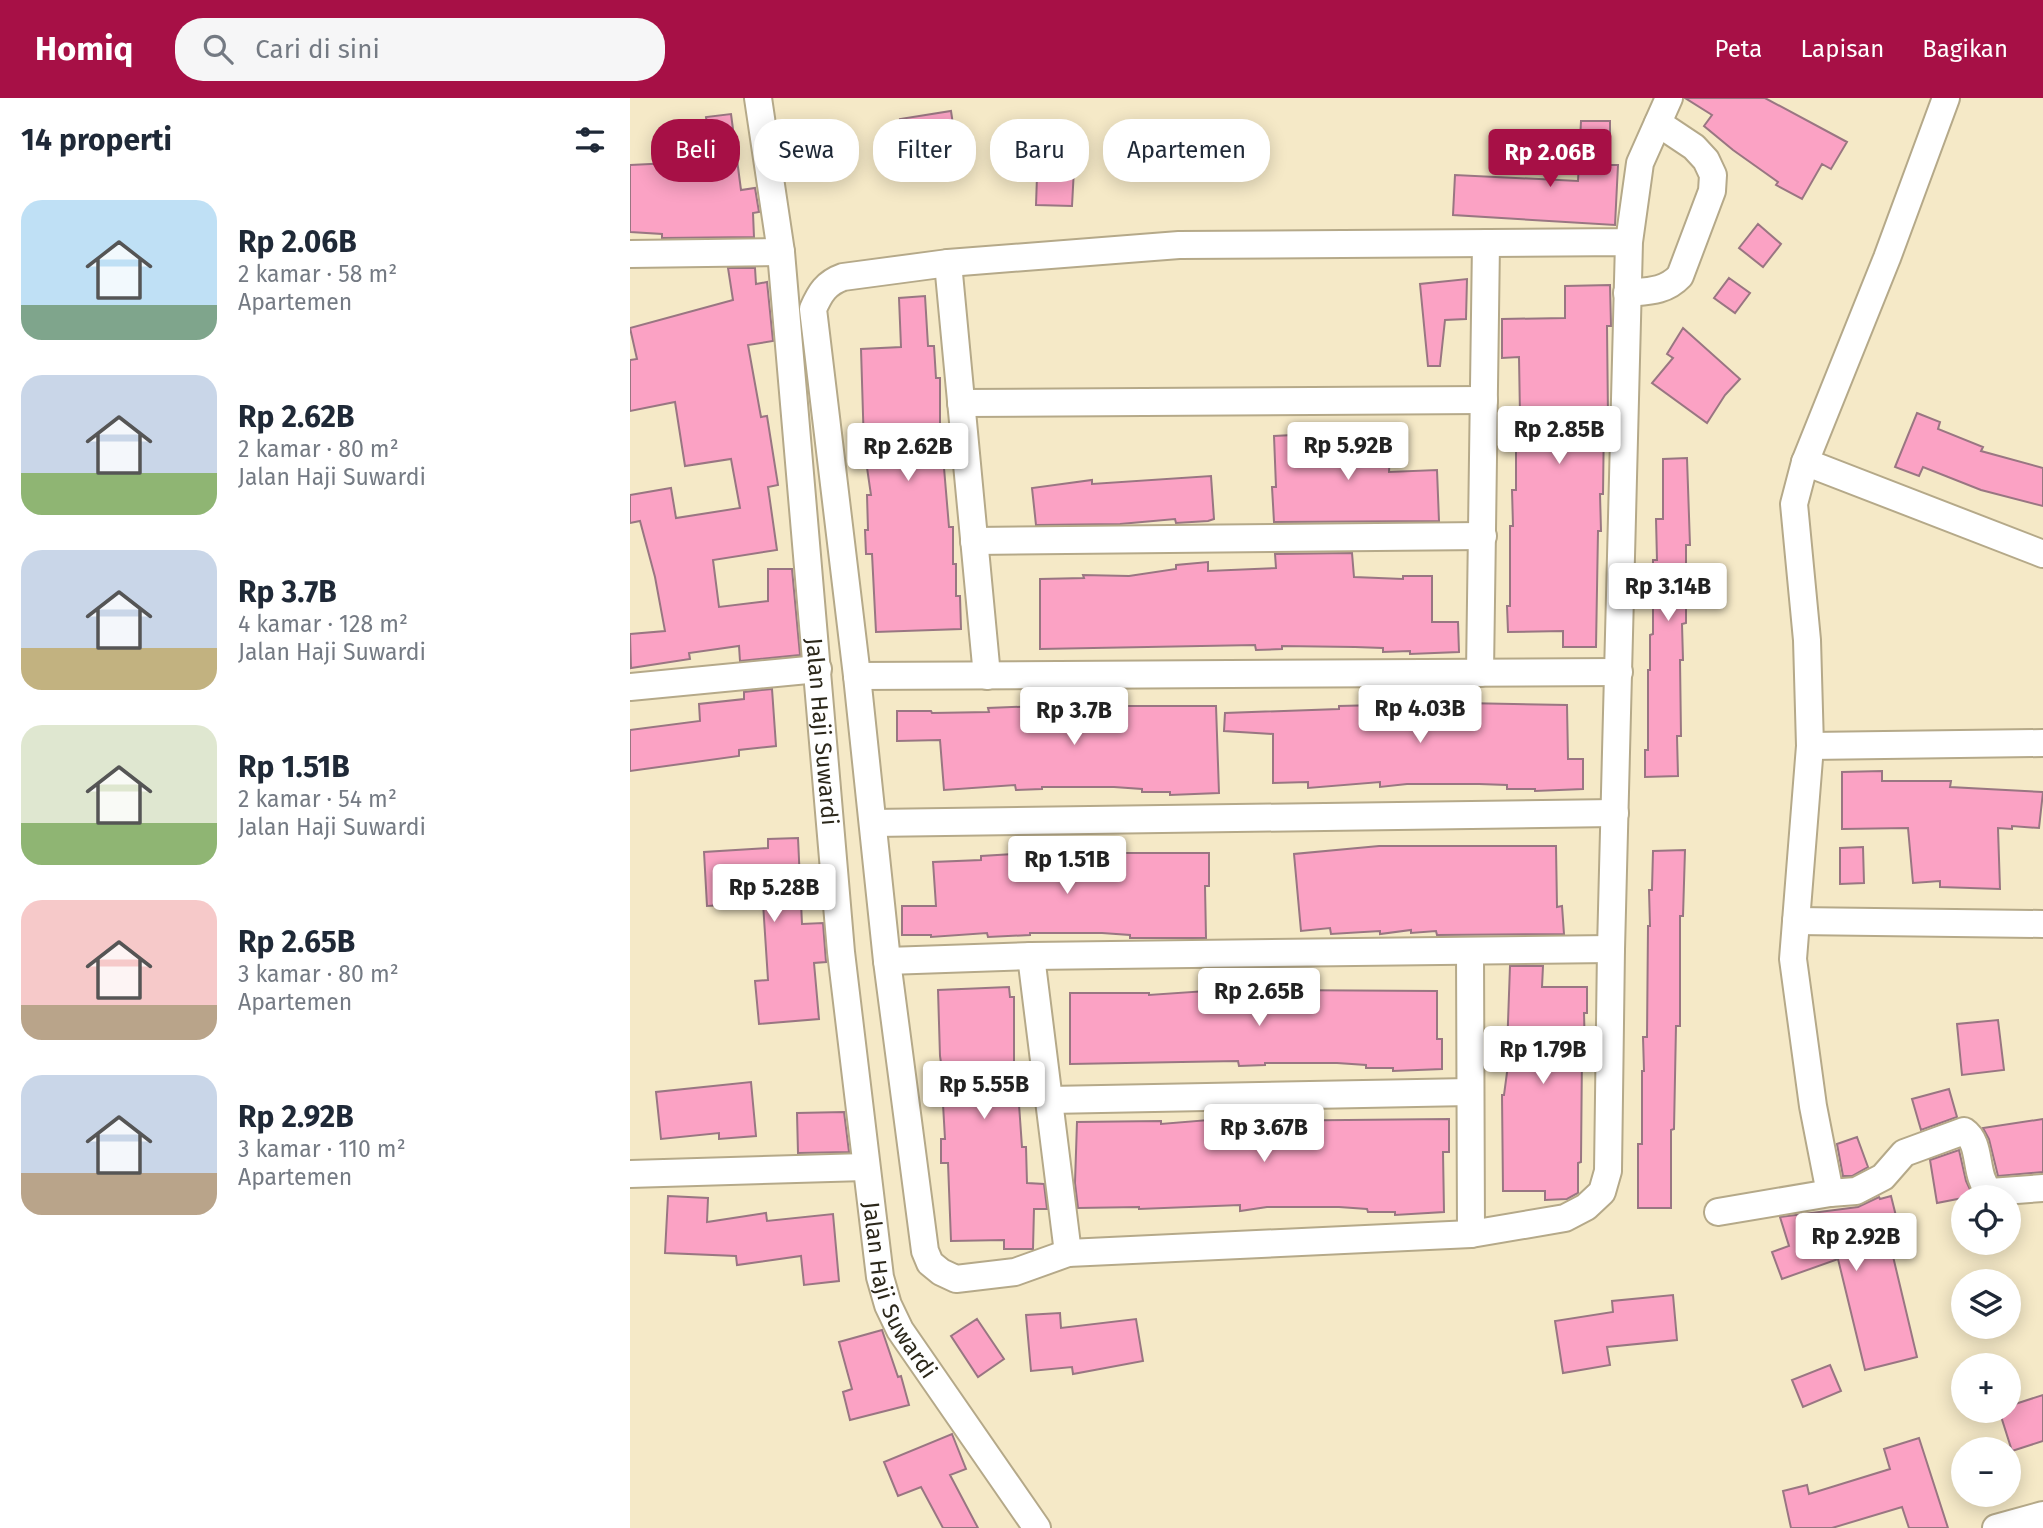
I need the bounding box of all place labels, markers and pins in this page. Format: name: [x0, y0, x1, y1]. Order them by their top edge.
pin: Rp 2.06B: [1478, 130, 1622, 189]
pin: Rp 2.85B: [1487, 406, 1631, 466]
pin: Rp 5.92B: [1276, 422, 1420, 482]
pin: Rp 2.62B: [836, 424, 980, 483]
pin: Rp 3.14B: [1596, 564, 1740, 623]
pin: Rp 4.03B: [1348, 686, 1492, 745]
pin: Rp 3.7B: [1009, 688, 1139, 747]
pin: Rp 1.51B: [995, 836, 1139, 896]
pin: Rp 5.28B: [702, 864, 846, 924]
pin: Rp 2.65B: [1187, 968, 1331, 1028]
pin: Rp 1.79B: [1471, 1026, 1615, 1086]
pin: Rp 5.55B: [912, 1062, 1056, 1121]
pin: Rp 3.67B: [1192, 1104, 1336, 1164]
pin: Rp 2.92B: [1784, 1214, 1928, 1273]

